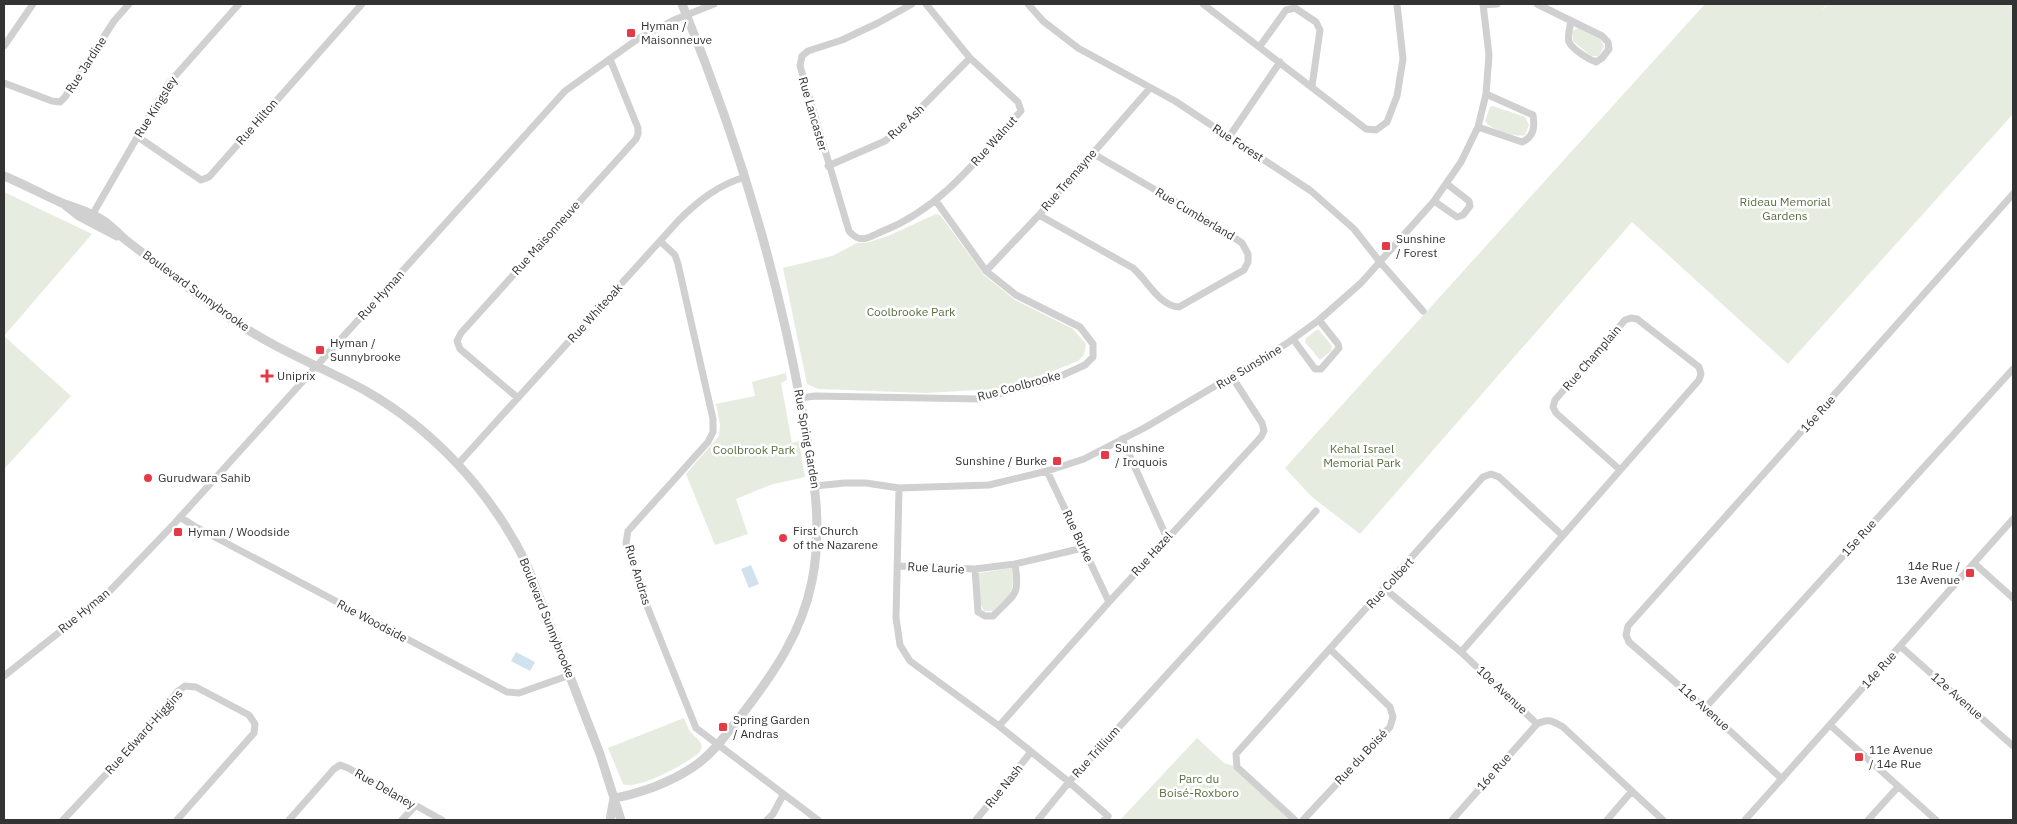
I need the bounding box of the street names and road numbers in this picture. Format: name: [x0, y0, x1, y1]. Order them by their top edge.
street label: Rue Jardine: [62, 33, 110, 96]
street label: Rue Kingsley: [131, 73, 180, 140]
street label: Rue Lancaster: [796, 75, 831, 153]
street label: Rue Hilton: [232, 96, 281, 148]
street label: Rue Ash: [884, 101, 927, 142]
street label: Rue Walnut: [967, 113, 1020, 169]
street label: Rue Forest: [1210, 121, 1267, 165]
street label: Rue Tremayne: [1038, 145, 1100, 214]
street label: Rue Cumberland: [1153, 184, 1238, 243]
street label: Rue Maisonneuve: [508, 197, 583, 278]
street label: Boulevard Sunnybrooke: [140, 247, 253, 335]
street label: Rue Hyman: [354, 267, 407, 323]
street label: Rue Whiteoak: [564, 279, 626, 345]
street label: Rue Champlain: [1559, 322, 1624, 393]
street label: Rue Sunshine: [1213, 341, 1284, 392]
street label: Rue Coolbrooke: [976, 367, 1063, 404]
street label: Rue Spring Garden: [791, 388, 824, 490]
street label: 16e Rue: [1797, 392, 1839, 435]
street label: Rue Burke: [1060, 507, 1097, 565]
street label: 15e Rue: [1838, 516, 1880, 559]
street label: Rue Hazel: [1128, 529, 1175, 579]
street label: Rue Andras: [622, 543, 655, 607]
street label: Rue Colbert: [1363, 554, 1416, 611]
street label: Boulevard Sunnybrooke: [516, 556, 579, 680]
street label: Rue Laurie: [907, 559, 965, 577]
street label: Rue Hyman: [55, 585, 113, 636]
street label: Rue Woodside: [335, 596, 410, 645]
street label: 14e Rue: [1858, 648, 1900, 691]
street label: 10e Avenue: [1474, 662, 1531, 717]
street label: 12e Avenue: [1928, 669, 1987, 723]
street label: 11e Avenue: [1676, 680, 1733, 734]
street label: Rue Edward-Higgins: [102, 686, 186, 777]
street label: Rue Trillium: [1069, 723, 1123, 781]
street label: Rue du Boisé: [1331, 725, 1390, 788]
street label: 16e Rue: [1473, 749, 1514, 794]
street label: Rue Nash: [982, 761, 1026, 810]
street label: Rue Delaney: [352, 765, 418, 812]

